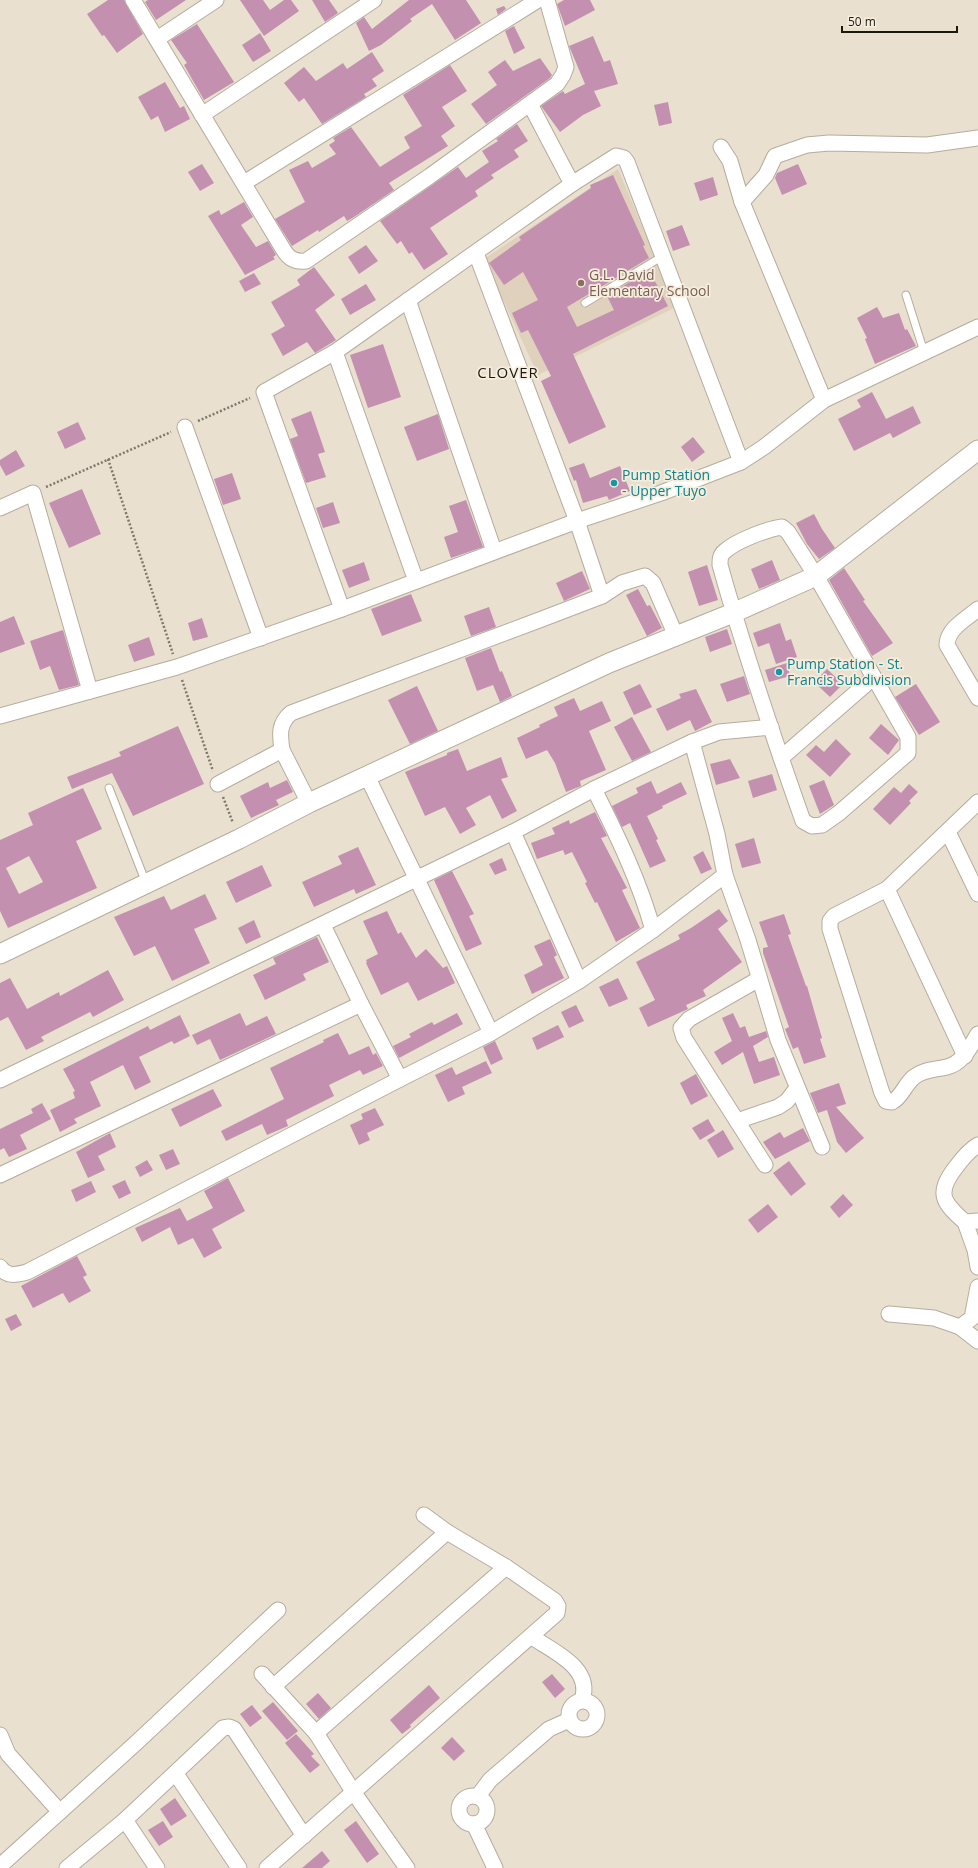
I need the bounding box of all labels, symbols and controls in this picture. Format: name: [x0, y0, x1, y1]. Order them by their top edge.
scale bar: [842, 8, 957, 34]
text: 50 m: [848, 13, 876, 30]
place label: G.L. David Elementary School: [589, 265, 710, 300]
marker: G.L. David Elementary School: [576, 278, 586, 288]
district label: CLOVER: [477, 362, 539, 382]
place label: Pump Station - Upper Tuyo: [622, 465, 710, 500]
marker: Pump Station - Upper Tuyo: [609, 478, 619, 488]
place label: Pump Station - St. Francis Subdivision: [787, 654, 912, 689]
marker: Pump Station - St. Francis Subdivision: [774, 667, 784, 677]

